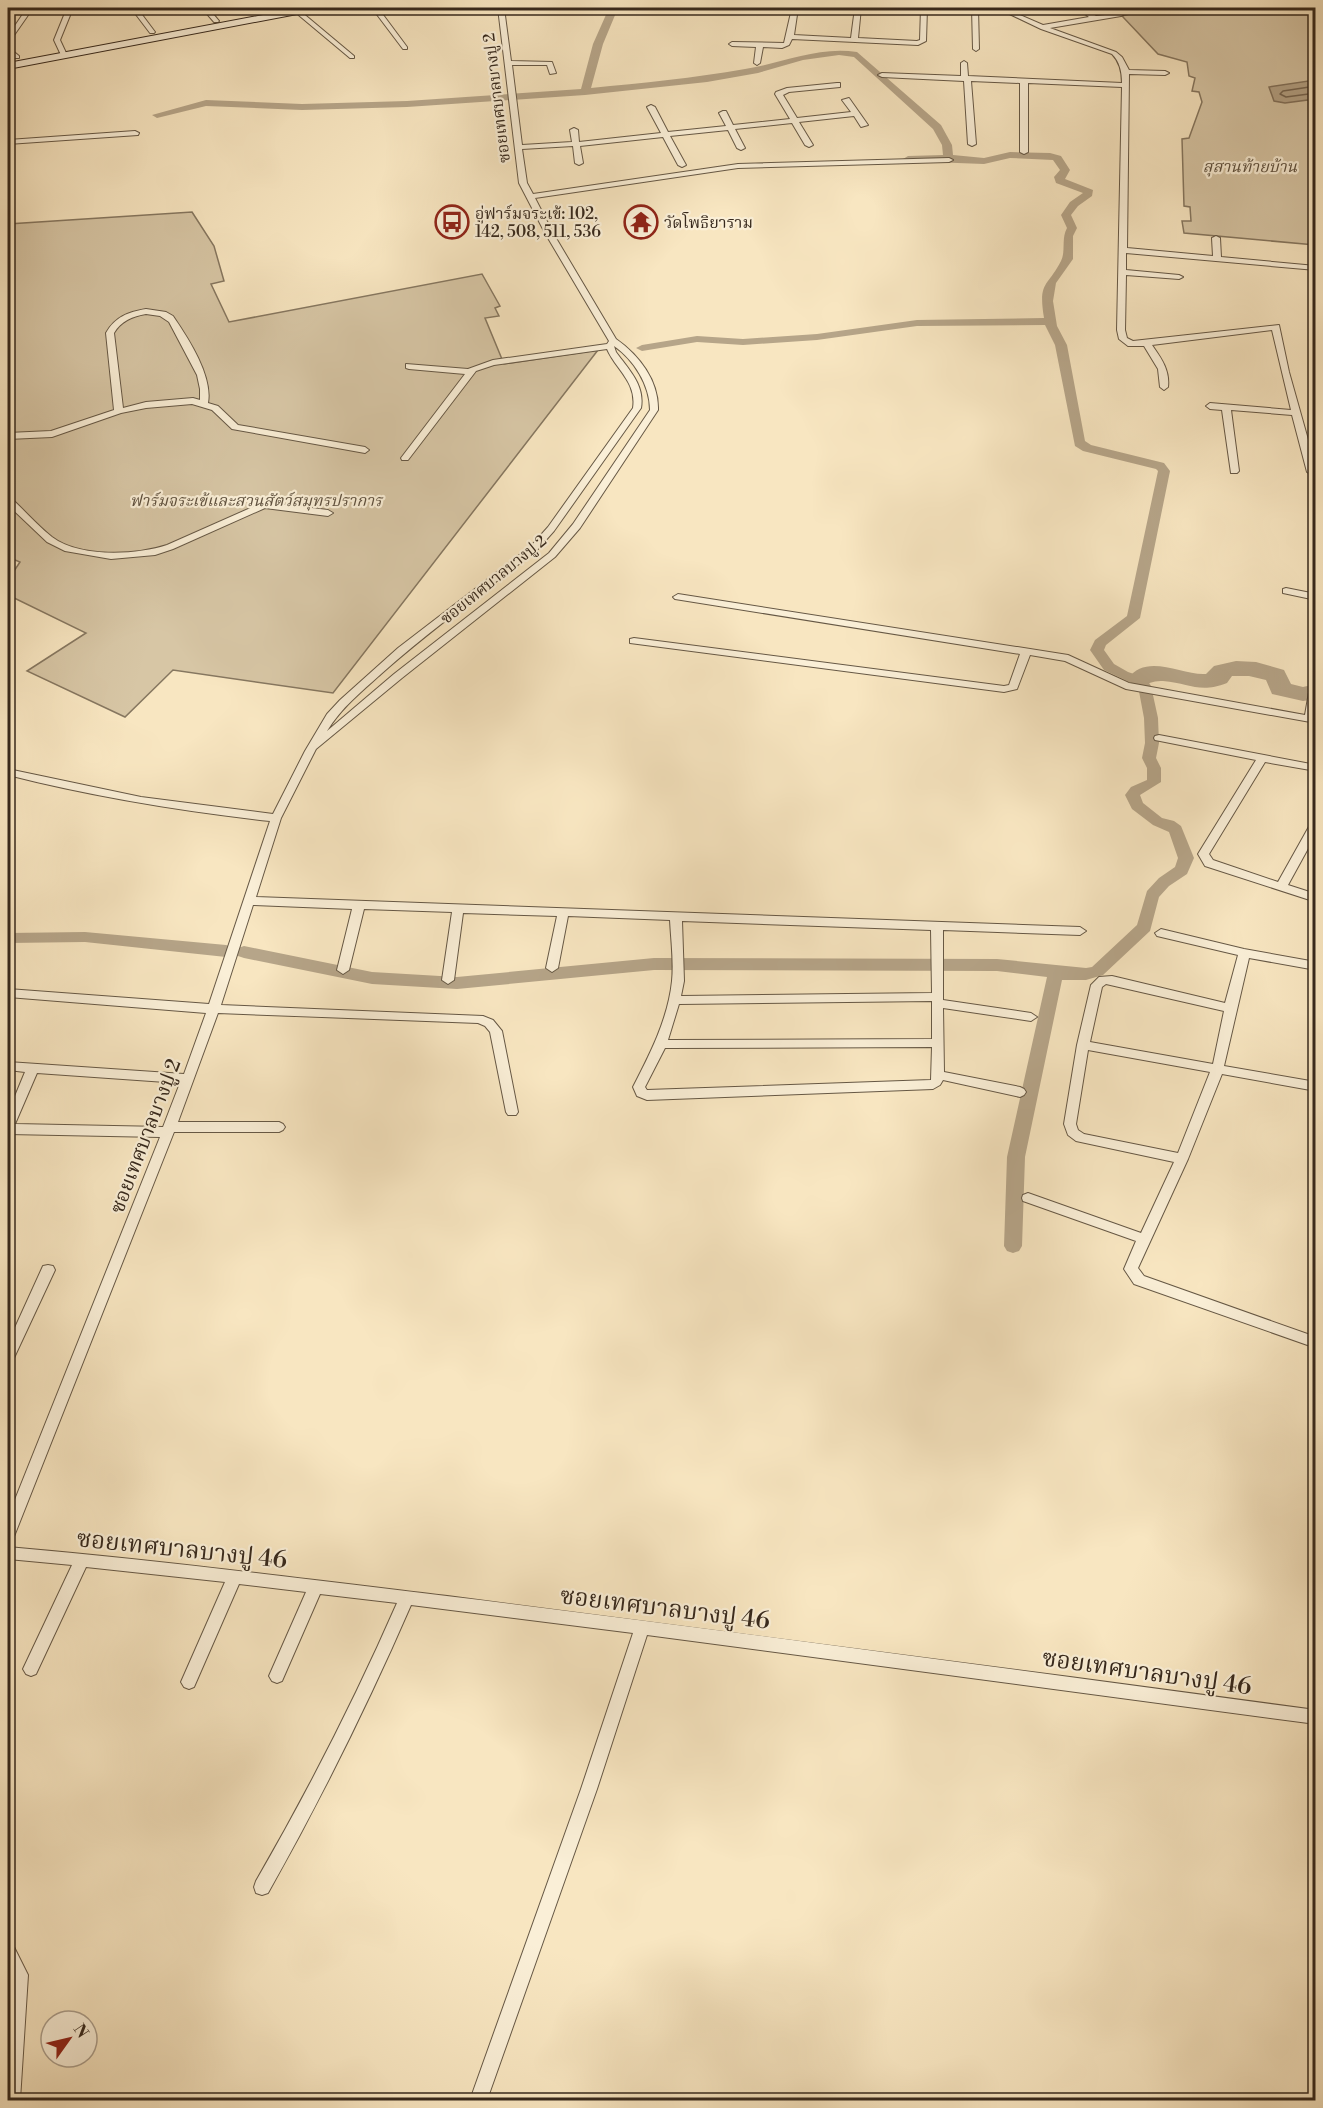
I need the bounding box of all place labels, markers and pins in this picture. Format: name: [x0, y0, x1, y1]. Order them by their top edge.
bus stop icon: อู่ฟาร์มจระเข้: 102, 142, 508, 511, 536: [434, 204, 470, 240]
place label: อู่ฟาร์มจระเข้: 102, 142, 508, 511, 536: [475, 204, 601, 242]
temple icon: วัดโพธิยาราม: [623, 204, 659, 240]
place label: วัดโพธิยาราม: [664, 212, 753, 233]

